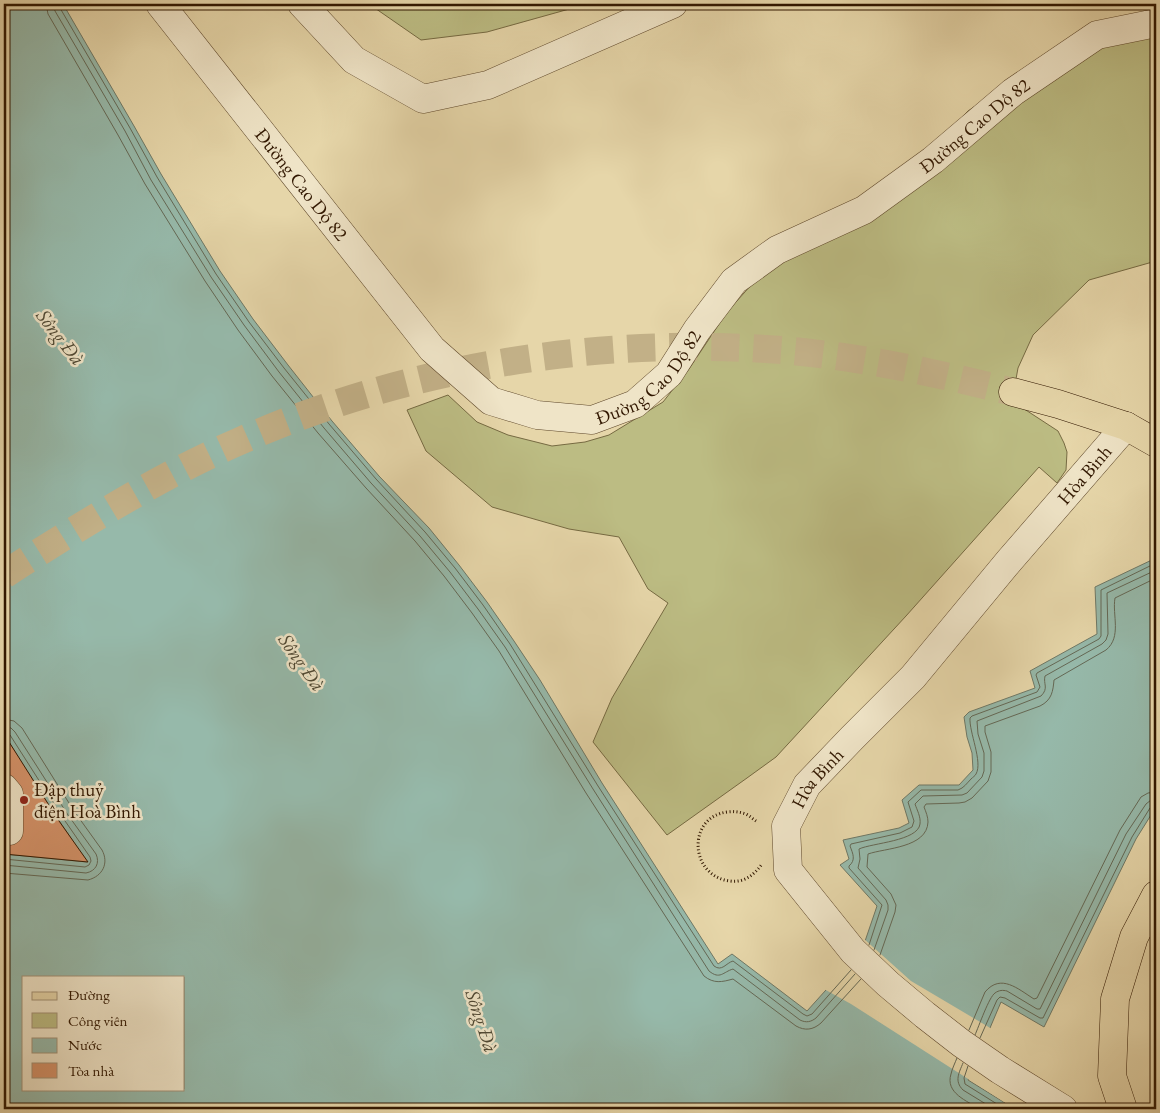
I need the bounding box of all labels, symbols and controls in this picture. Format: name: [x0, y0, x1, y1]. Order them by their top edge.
street label: Đường Cao Dộ 82: [914, 72, 1035, 179]
street label: Đường Cao Dộ 82: [249, 123, 354, 246]
water label: Sông Đà: [30, 303, 91, 370]
street label: Đường Cao Dộ 82: [592, 325, 707, 431]
street label: Hòa Bình: [1052, 439, 1117, 510]
water label: Sông Đà: [272, 627, 331, 696]
street label: Hòa Bình: [785, 742, 849, 812]
place label: Đập thuỷ điện Hoà Bình: [34, 777, 141, 824]
marker: Đập thuỷ điện Hoà Bình: [18, 794, 30, 806]
legend: [22, 976, 185, 1090]
text: Đường: [68, 985, 110, 1004]
water label: Sông Đà: [459, 985, 504, 1056]
text: Công viên: [68, 1011, 128, 1030]
text: Nước: [68, 1035, 102, 1054]
text: Tòa nhà: [68, 1061, 114, 1080]

